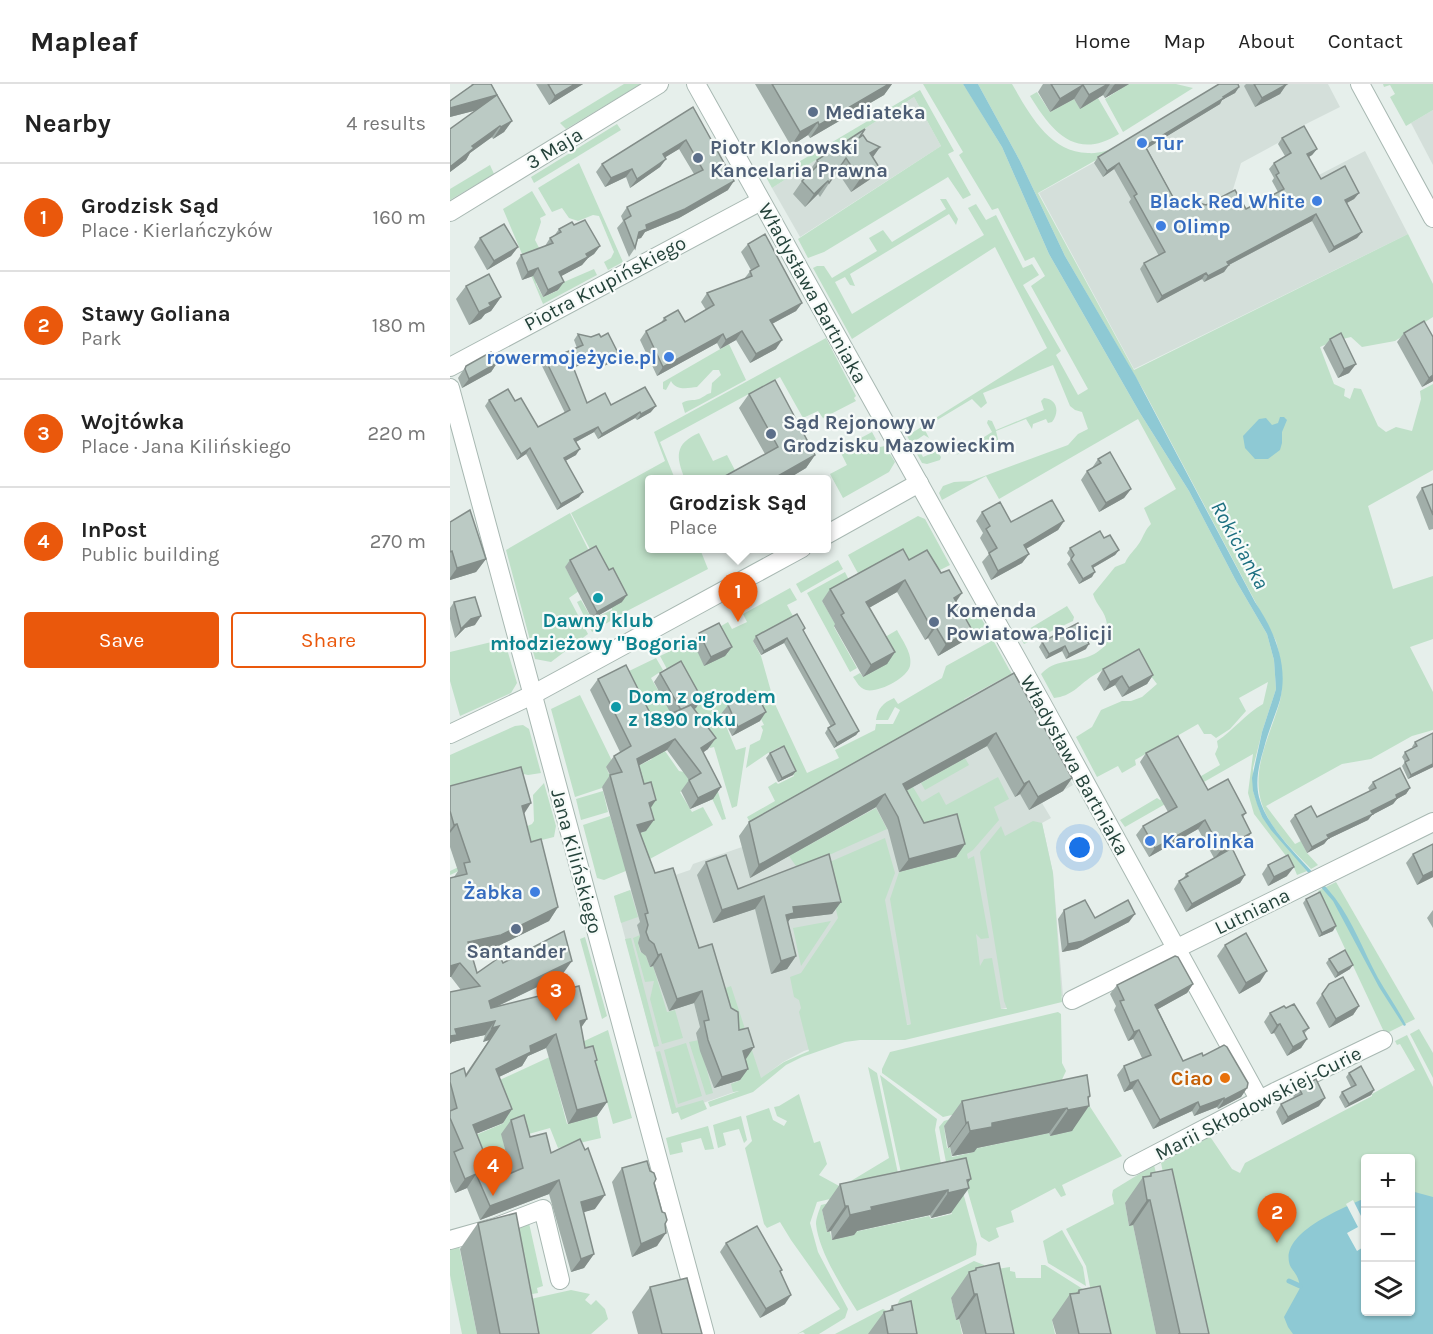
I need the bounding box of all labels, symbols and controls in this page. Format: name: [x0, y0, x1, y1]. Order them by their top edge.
text: Mapleaf: [30, 25, 138, 58]
text: Home: [1075, 29, 1131, 53]
text: Map: [1164, 29, 1205, 53]
text: About: [1238, 29, 1295, 53]
text: Contact: [1328, 29, 1403, 53]
place label: Mediateka: [825, 101, 926, 124]
marker: Mediateka: [806, 105, 820, 119]
text: Nearby: [24, 108, 111, 139]
text: 4 results: [346, 112, 426, 135]
street label: 3 Maja: [522, 123, 587, 174]
place label: Tur: [1154, 132, 1184, 155]
place label: Piotr Klonowski Kancelaria Prawna: [710, 136, 888, 182]
marker: Tur: [1135, 136, 1149, 150]
marker: Piotr Klonowski Kancelaria Prawna: [691, 151, 705, 165]
place label: Black Red White: [1150, 190, 1305, 213]
text: Grodzisk Sąd: [81, 193, 219, 219]
marker: Black Red White: [1310, 194, 1324, 208]
street label: Władysława Bartniaka: [753, 199, 872, 387]
text: 1: [40, 206, 47, 229]
text: 160 m: [373, 206, 426, 229]
place label: Olimp: [1173, 215, 1230, 238]
text: Place · Kierlańczyków: [81, 219, 272, 242]
marker: Olimp: [1154, 219, 1168, 233]
street label: Piotra Krupińskiego: [520, 231, 690, 336]
text: Stawy Goliana: [81, 301, 231, 327]
text: 2: [37, 314, 50, 337]
text: 180 m: [372, 314, 426, 337]
text: Park: [81, 327, 122, 350]
place label: rowermojeżycie.pl: [486, 346, 657, 369]
marker: rowermojeżycie.pl: [662, 350, 676, 364]
text: Wojtówka: [81, 409, 184, 435]
place label: Sąd Rejonowy w Grodzisku Mazowieckim: [783, 411, 1015, 457]
text: 3: [37, 422, 50, 445]
text: 220 m: [367, 422, 426, 445]
marker: Sąd Rejonowy w Grodzisku Mazowieckim: [764, 427, 778, 441]
text: Place · Jana Kilińskiego: [81, 435, 291, 458]
popup: [645, 475, 831, 553]
text: Grodzisk Sąd: [669, 490, 807, 516]
water label: Rokicianka: [1206, 497, 1274, 593]
text: Place: [669, 516, 717, 539]
text: InPost: [81, 517, 147, 543]
text: 4: [38, 530, 49, 553]
text: 270 m: [370, 530, 426, 553]
text: Public building: [81, 543, 219, 566]
pin: 1: [718, 572, 758, 622]
marker: Dawny klub młodzieżowy "Bogoria": [591, 591, 605, 605]
place label: Komenda Powiatowa Policji: [946, 599, 1113, 645]
place label: Dawny klub młodzieżowy "Bogoria": [490, 609, 706, 655]
button: Save: [24, 612, 219, 668]
button: Share: [231, 612, 426, 668]
marker: Komenda Powiatowa Policji: [927, 615, 941, 629]
street label: Władysława Bartniaka: [1015, 671, 1134, 859]
place label: Dom z ogrodem z 1890 roku: [628, 685, 776, 731]
marker: Dom z ogrodem z 1890 roku: [609, 700, 623, 714]
street label: Jana Kilińskiego: [546, 786, 607, 936]
place label: Karolinka: [1162, 830, 1255, 853]
your location: [1065, 833, 1094, 862]
marker: Karolinka: [1143, 834, 1157, 848]
place label: Żabka: [463, 881, 523, 904]
street label: Lutniana: [1211, 883, 1294, 940]
marker: Żabka: [528, 885, 542, 899]
marker: Santander: [509, 922, 523, 936]
place label: Santander: [466, 940, 566, 963]
pin: 3: [536, 972, 576, 1021]
street label: Marii Skłodowskiej-Curie: [1151, 1041, 1365, 1165]
place label: Ciao: [1171, 1067, 1213, 1090]
marker: Ciao: [1218, 1071, 1232, 1085]
pin: 4: [474, 1146, 513, 1196]
map controls: [1361, 1154, 1415, 1316]
button: +: [1361, 1154, 1415, 1208]
pin: 2: [1258, 1194, 1296, 1243]
button: −: [1361, 1208, 1415, 1262]
button: layers: [1361, 1262, 1415, 1316]

